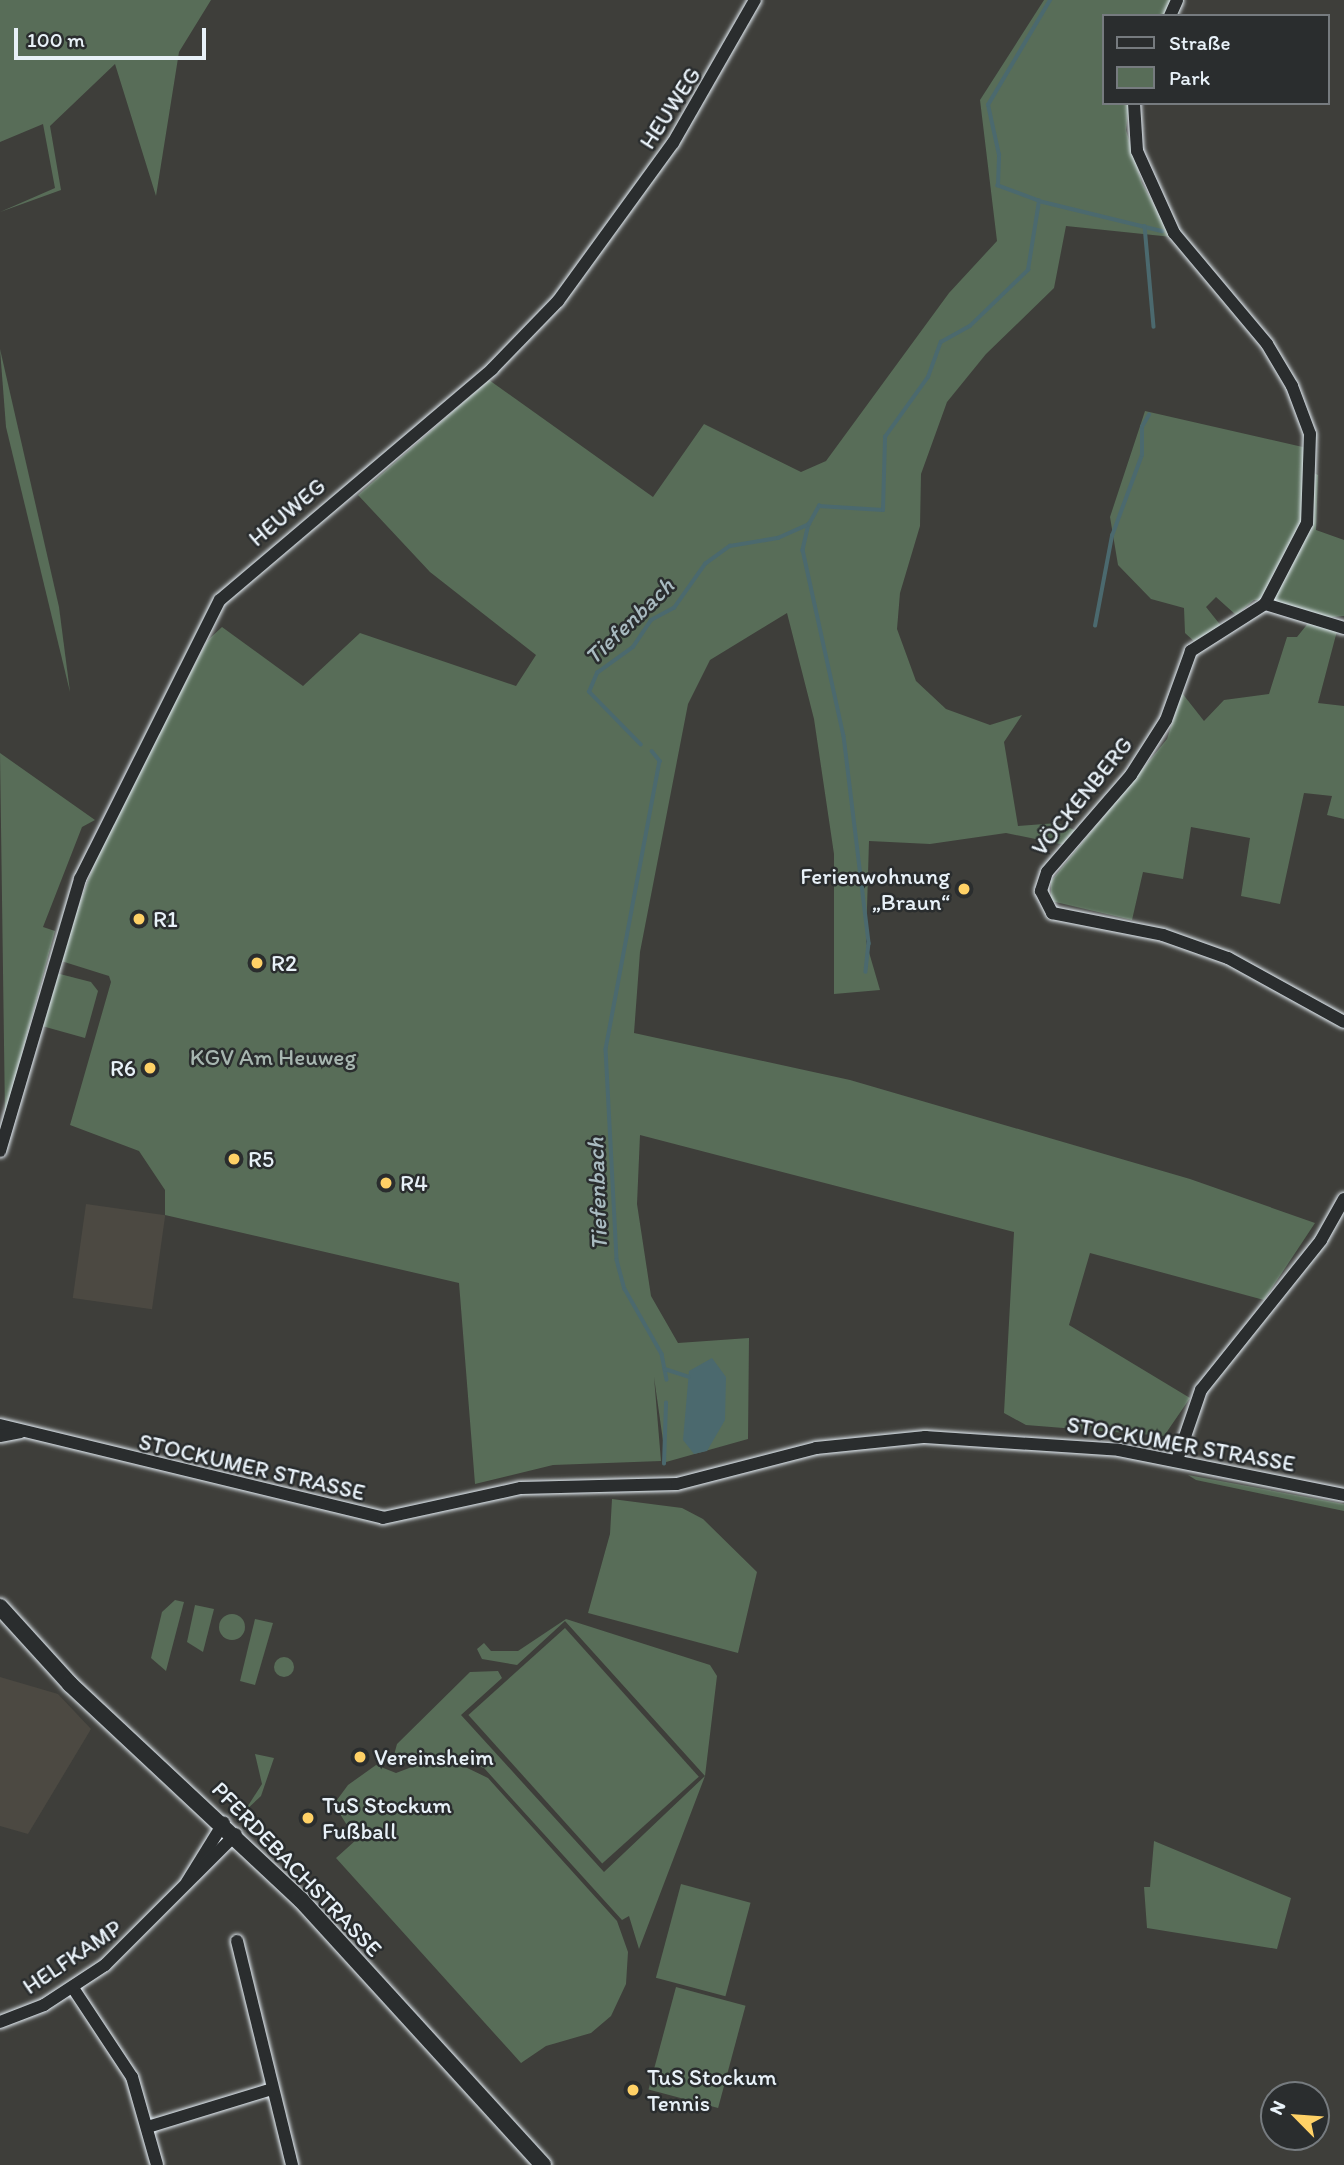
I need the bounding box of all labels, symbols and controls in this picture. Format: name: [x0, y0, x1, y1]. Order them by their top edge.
scale bar: [18, 14, 210, 58]
legend: [1102, 14, 1330, 105]
text: 100 m: [27, 27, 85, 52]
text: Straße: [1169, 30, 1230, 55]
street label: HEUWEG: [633, 62, 707, 154]
text: Park: [1169, 65, 1210, 90]
street label: HEUWEG: [243, 472, 331, 552]
water label: Tiefenbach: [578, 571, 680, 671]
street label: VÖCKENBERG: [1026, 731, 1138, 861]
place label: Ferienwohnung „Braun“: [800, 862, 950, 916]
marker: Ferienwohnung „Braun“: [956, 881, 972, 897]
place label: R1: [153, 905, 178, 933]
marker: R1: [131, 911, 147, 927]
place label: R2: [271, 949, 297, 977]
marker: R2: [249, 955, 265, 971]
park label: KGV Am Heuweg: [190, 1043, 356, 1071]
place label: R6: [110, 1054, 136, 1082]
marker: R6: [142, 1060, 158, 1076]
water label: Tiefenbach: [581, 1137, 613, 1251]
place label: R5: [248, 1145, 274, 1173]
marker: R5: [226, 1151, 242, 1167]
place label: R4: [400, 1169, 428, 1197]
marker: R4: [378, 1175, 394, 1191]
street label: STOCKUMER STRASSE: [1065, 1410, 1297, 1478]
street label: STOCKUMER STRASSE: [136, 1428, 368, 1506]
place label: Vereinsheim: [374, 1743, 494, 1771]
marker: Vereinsheim: [352, 1749, 368, 1765]
street label: PFERDEBACHSTRASSE: [206, 1776, 388, 1962]
place label: TuS Stockum Fußball: [322, 1791, 452, 1845]
marker: TuS Stockum Fußball: [300, 1810, 316, 1826]
street label: HELFKAMP: [17, 1914, 127, 2000]
place label: TuS Stockum Tennis: [647, 2063, 777, 2117]
north arrow: [1260, 2081, 1330, 2151]
marker: TuS Stockum Tennis: [625, 2082, 641, 2098]
text: N: [1264, 2097, 1290, 2118]

